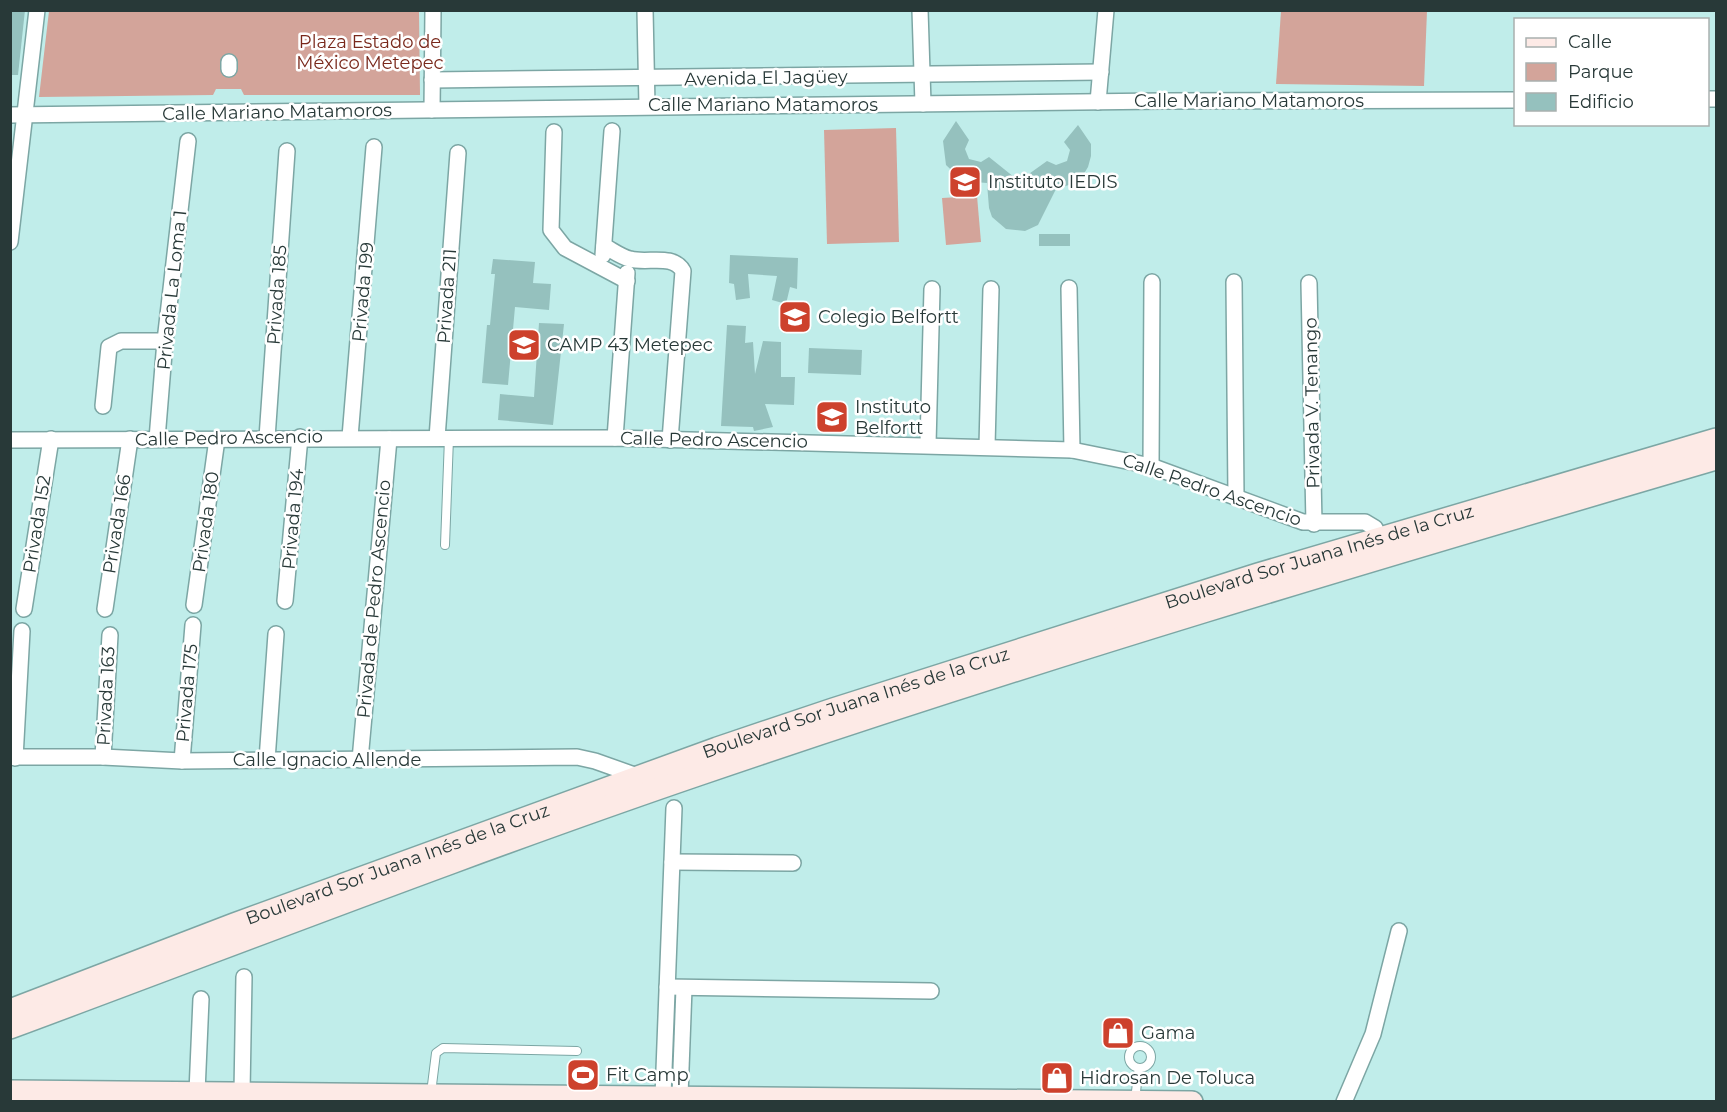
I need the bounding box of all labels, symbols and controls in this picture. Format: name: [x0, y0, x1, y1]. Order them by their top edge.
legend: [1514, 18, 1709, 126]
park label: Plaza Estado de México Metepec: [296, 31, 444, 74]
text: Calle: [1568, 31, 1612, 53]
text: Parque: [1568, 61, 1634, 83]
street label: Avenida El Jagüey: [684, 66, 848, 90]
street label: Calle Mariano Matamoros: [1134, 90, 1364, 112]
text: Edificio: [1568, 91, 1634, 113]
street label: Calle Mariano Matamoros: [648, 94, 878, 116]
street label: Calle Mariano Matamoros: [162, 99, 392, 125]
school or university icon: Instituto IEDIS: [947, 164, 983, 200]
place label: Instituto IEDIS: [988, 171, 1118, 193]
street label: Privada La Loma 1: [153, 209, 191, 371]
street label: Privada 199: [348, 241, 378, 343]
street label: Privada 185: [263, 244, 291, 346]
street label: Privada 211: [433, 248, 461, 344]
school or university icon: Colegio Belfortt: [777, 299, 813, 335]
place label: Colegio Belfortt: [818, 306, 959, 328]
street label: Privada V. Tenango: [1300, 317, 1324, 489]
school or university icon: CAMP 43 Metepec: [506, 327, 542, 363]
place label: CAMP 43 Metepec: [547, 334, 713, 356]
place label: Instituto Belfortt: [855, 396, 931, 439]
school or university icon: Instituto Belfortt: [814, 399, 850, 435]
street label: Calle Pedro Ascencio: [135, 425, 323, 451]
street label: Calle Pedro Ascencio: [620, 427, 808, 453]
street label: Calle Pedro Ascencio: [1120, 449, 1304, 531]
street label: Privada 194: [278, 467, 308, 570]
street label: Privada 180: [188, 470, 224, 574]
street label: Privada 152: [18, 473, 56, 575]
street label: Privada 166: [98, 473, 136, 575]
street label: Privada de Pedro Ascencio: [353, 479, 395, 719]
street label: Boulevard Sor Juana Inés de la Cruz: [1162, 500, 1476, 614]
street label: Privada 175: [172, 643, 202, 743]
street label: Boulevard Sor Juana Inés de la Cruz: [699, 643, 1012, 763]
street label: Privada 163: [92, 646, 120, 746]
street label: Calle Ignacio Allende: [233, 749, 421, 771]
street label: Boulevard Sor Juana Inés de la Cruz: [243, 799, 552, 930]
shop icon: Gama: [1100, 1015, 1136, 1051]
place label: Gama: [1141, 1022, 1195, 1044]
sports icon: Fit Camp: [565, 1057, 601, 1093]
shop icon: Hidrosan De Toluca: [1039, 1060, 1075, 1096]
place label: Fit Camp: [606, 1064, 689, 1086]
place label: Hidrosan De Toluca: [1080, 1067, 1255, 1089]

